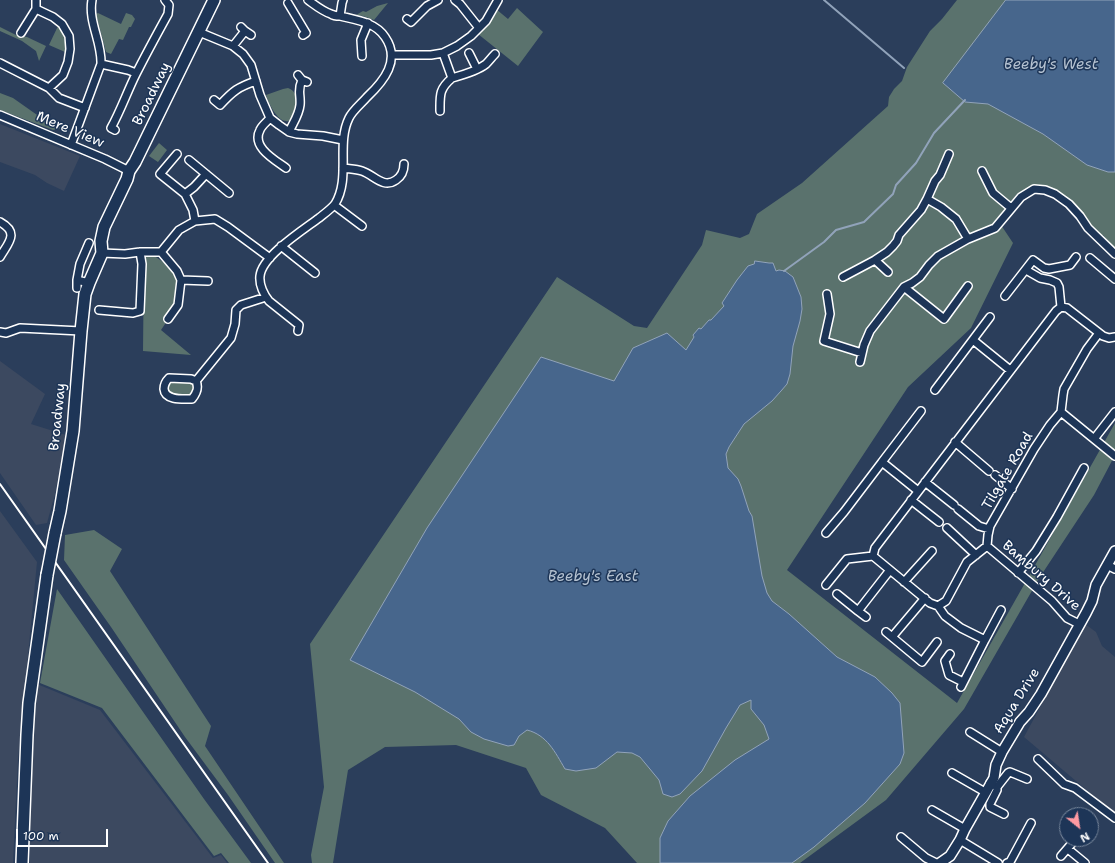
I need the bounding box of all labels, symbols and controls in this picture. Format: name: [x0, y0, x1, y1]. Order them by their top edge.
water label: Beeby's West: [1004, 56, 1098, 74]
street label: Broadway: [129, 60, 175, 128]
street label: Mere View: [33, 108, 107, 152]
street label: Broadway: [46, 382, 70, 452]
street label: Tilgate Road: [979, 429, 1037, 513]
street label: Bambury Drive: [998, 537, 1084, 615]
water label: Beeby's East: [548, 568, 638, 586]
street label: Aqua Drive: [990, 665, 1044, 737]
north arrow: [1059, 807, 1099, 847]
scale bar: [18, 821, 110, 847]
text: 100 m: [23, 828, 59, 844]
text: N: [1077, 828, 1092, 846]

